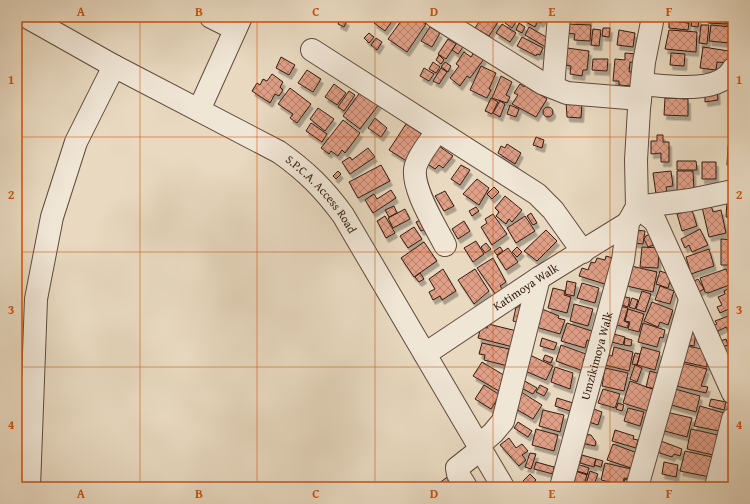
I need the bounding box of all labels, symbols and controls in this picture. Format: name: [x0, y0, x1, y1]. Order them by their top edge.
text: A: [77, 2, 86, 21]
text: B: [195, 2, 203, 21]
text: C: [312, 2, 320, 21]
text: D: [430, 2, 438, 21]
text: E: [549, 2, 556, 21]
text: F: [666, 2, 673, 21]
text: 1: [8, 70, 14, 89]
text: 1: [736, 70, 742, 89]
street label: S.P.C.A. Access Road: [282, 151, 361, 237]
text: 2: [8, 185, 15, 204]
text: 2: [736, 185, 743, 204]
street label: Katimoya Walk: [489, 258, 562, 314]
text: 3: [8, 300, 14, 319]
text: 3: [736, 300, 742, 319]
street label: Umzikimoya Walk: [576, 309, 617, 402]
text: 4: [8, 415, 15, 434]
text: 4: [736, 415, 743, 434]
text: A: [77, 484, 86, 503]
text: B: [195, 484, 203, 503]
text: C: [312, 484, 320, 503]
text: D: [430, 484, 438, 503]
text: E: [549, 484, 556, 503]
text: F: [666, 484, 673, 503]

